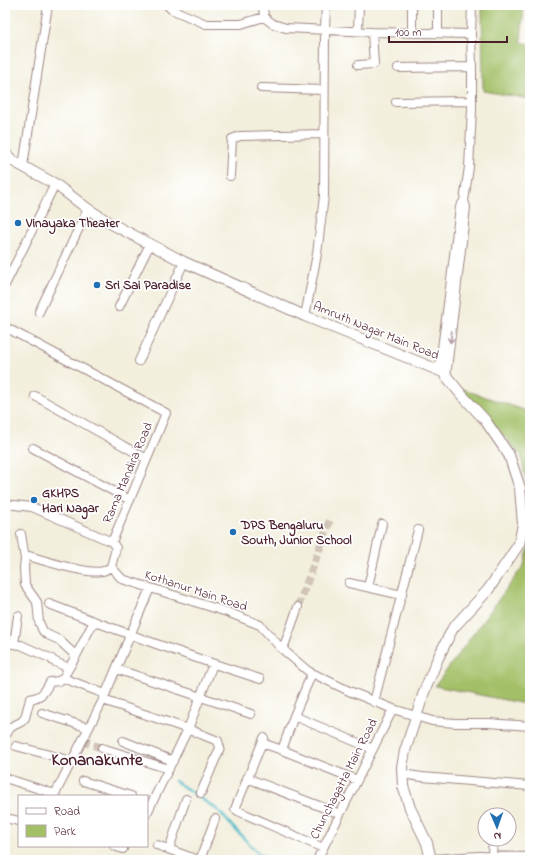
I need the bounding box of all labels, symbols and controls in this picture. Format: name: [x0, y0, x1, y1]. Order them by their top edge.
scale bar: [389, 18, 507, 44]
text: 100 m: [395, 24, 422, 42]
place label: Vinayaka Theater: [25, 214, 120, 235]
marker: Vinayaka Theater: [13, 218, 23, 228]
place label: Sri Sai Paradise: [105, 276, 192, 295]
marker: Sri Sai Paradise: [92, 280, 102, 290]
street label: Amruth Nagar Main Road: [310, 297, 443, 366]
one-way arrow: [447, 330, 455, 343]
street label: Rama Mandira Road: [98, 419, 158, 526]
place label: GKHPS Hari Nagar: [42, 484, 100, 520]
marker: GKHPS Hari Nagar: [29, 495, 39, 505]
place label: DPS Bengaluru South, Junior School: [240, 516, 352, 550]
marker: DPS Bengaluru South, Junior School: [228, 527, 238, 537]
street label: Kothanur Main Road: [142, 565, 250, 617]
street label: Chunchagatta Main Road: [305, 715, 384, 843]
district label: Konanakunte: [51, 748, 144, 773]
legend: [18, 795, 148, 847]
text: Road: [54, 803, 80, 821]
north arrow: [477, 807, 517, 847]
text: Park: [54, 823, 76, 841]
text: N: [493, 828, 501, 844]

